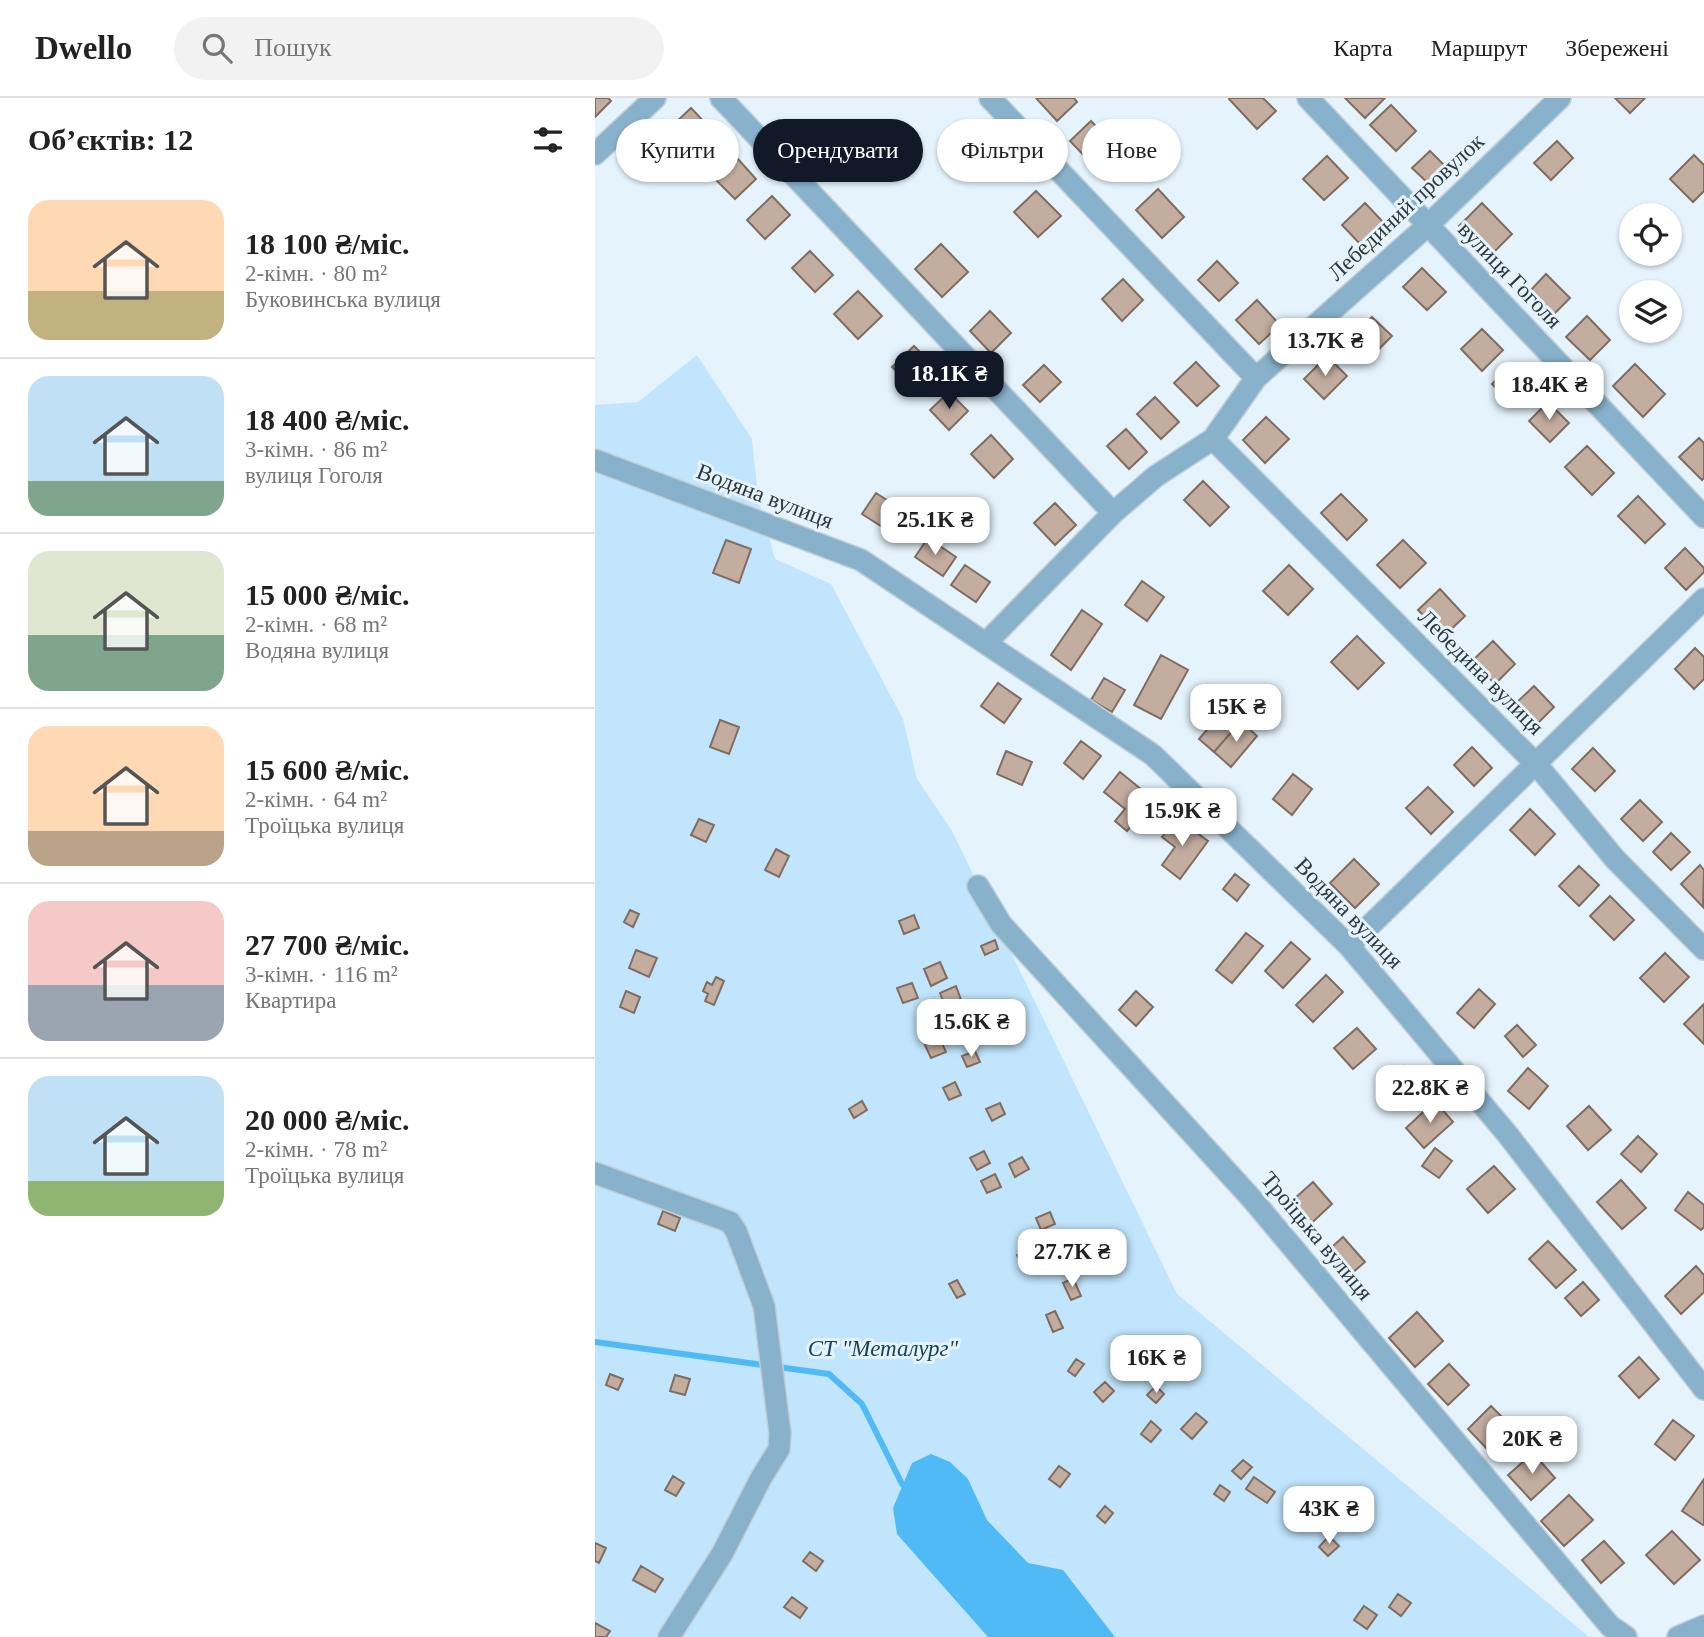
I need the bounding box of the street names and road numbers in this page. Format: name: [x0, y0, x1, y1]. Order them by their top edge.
street label: Лебединий провулок: [1323, 128, 1490, 286]
street label: вулиця Гоголя: [1453, 217, 1567, 334]
street label: Водяна вулиця: [693, 459, 837, 534]
street label: Лебедина вулиця: [1413, 604, 1549, 740]
street label: Водяна вулиця: [1290, 853, 1408, 974]
street label: Троїцька вулиця: [1256, 1167, 1378, 1305]

